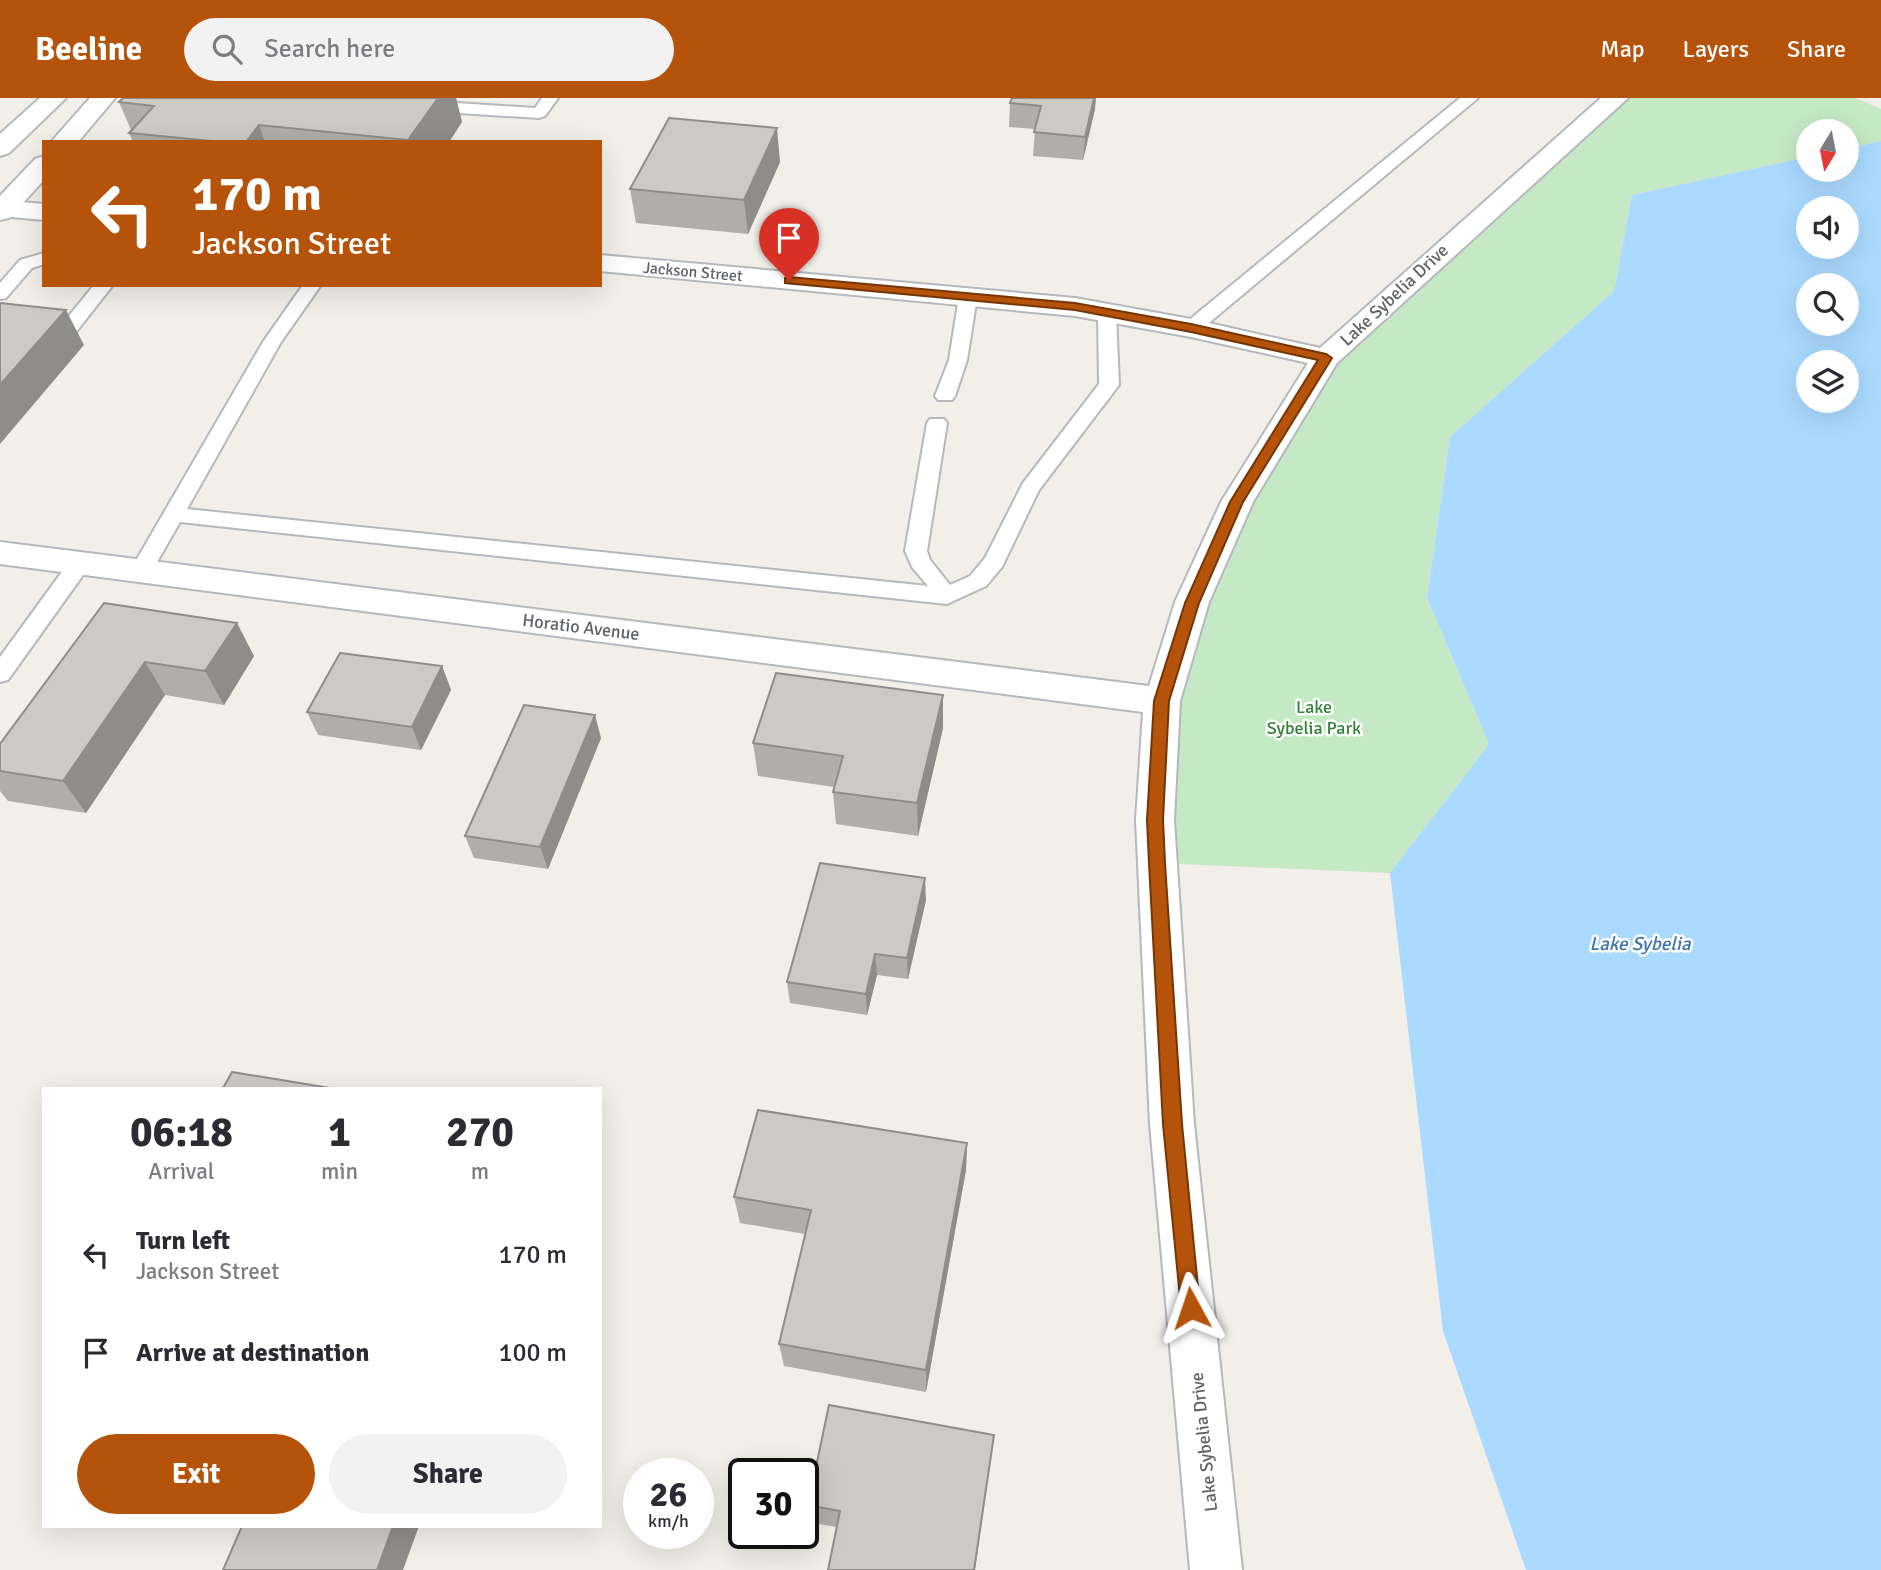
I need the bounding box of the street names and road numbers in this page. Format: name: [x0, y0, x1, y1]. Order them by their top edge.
street label: Lake Sybelia Drive: [1335, 239, 1453, 351]
street label: Jackson Street: [642, 258, 744, 286]
street label: Horatio Avenue: [521, 609, 641, 645]
street label: Lake Sybelia Drive: [1186, 1371, 1222, 1513]

